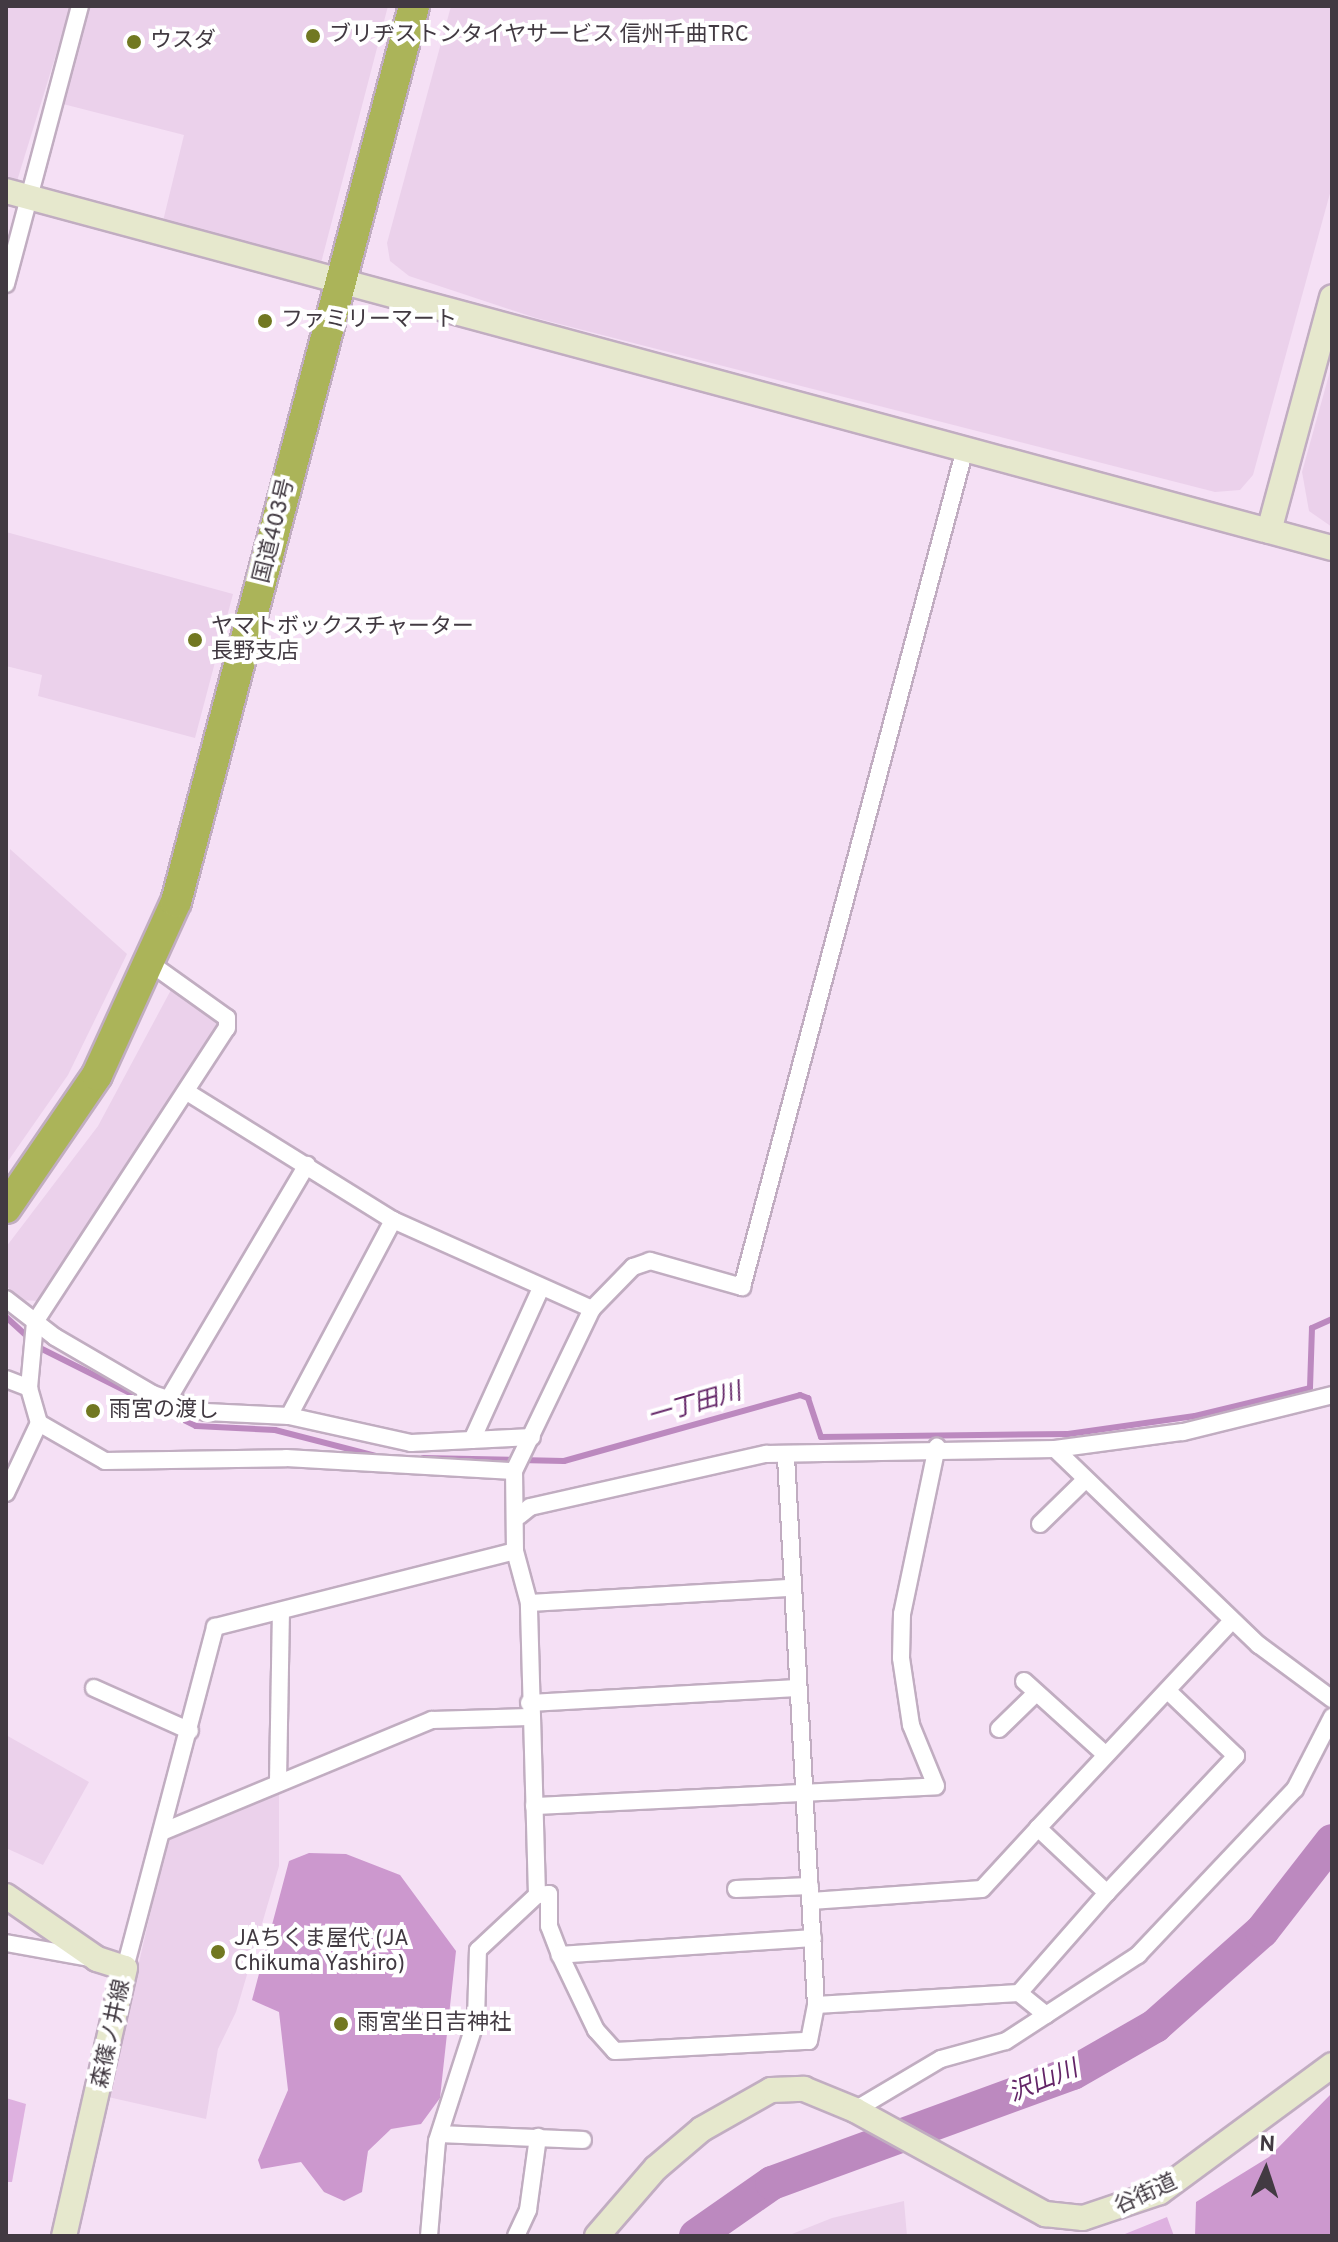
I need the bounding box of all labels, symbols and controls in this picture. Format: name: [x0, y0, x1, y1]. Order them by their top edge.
place label: ブリヂストンタイヤサービス 信州千曲TRC: [329, 23, 750, 49]
marker: ブリヂストンタイヤサービス 信州千曲TRC: [304, 27, 322, 45]
place label: ウスダ: [150, 29, 216, 55]
marker: ウスダ: [125, 33, 143, 51]
place label: ファミリーマート: [281, 308, 457, 334]
marker: ファミリーマート: [256, 312, 274, 330]
street label: 国道403号: [249, 476, 301, 586]
place label: ヤマトボックスチャーター 長野支店: [211, 614, 475, 666]
marker: ヤマトボックスチャーター 長野支店: [186, 631, 204, 649]
water label: 一丁田川: [645, 1379, 745, 1433]
place label: 雨宮の渡し: [109, 1398, 219, 1424]
marker: 雨宮の渡し: [84, 1402, 102, 1420]
place label: JAちくま屋代 (JA Chikuma Yashiro): [234, 1926, 408, 1978]
marker: JAちくま屋代 (JA Chikuma Yashiro): [209, 1943, 227, 1961]
street label: 森篠ノ井線: [88, 1977, 136, 2091]
place label: 雨宮坐日吉神社: [357, 2011, 511, 2037]
marker: 雨宮坐日吉神社: [332, 2015, 350, 2033]
water label: 沢山川: [1005, 2056, 1083, 2110]
north arrow: [1226, 2130, 1306, 2210]
text: N: [1259, 2132, 1276, 2159]
street label: 谷街道: [1111, 2169, 1181, 2221]

